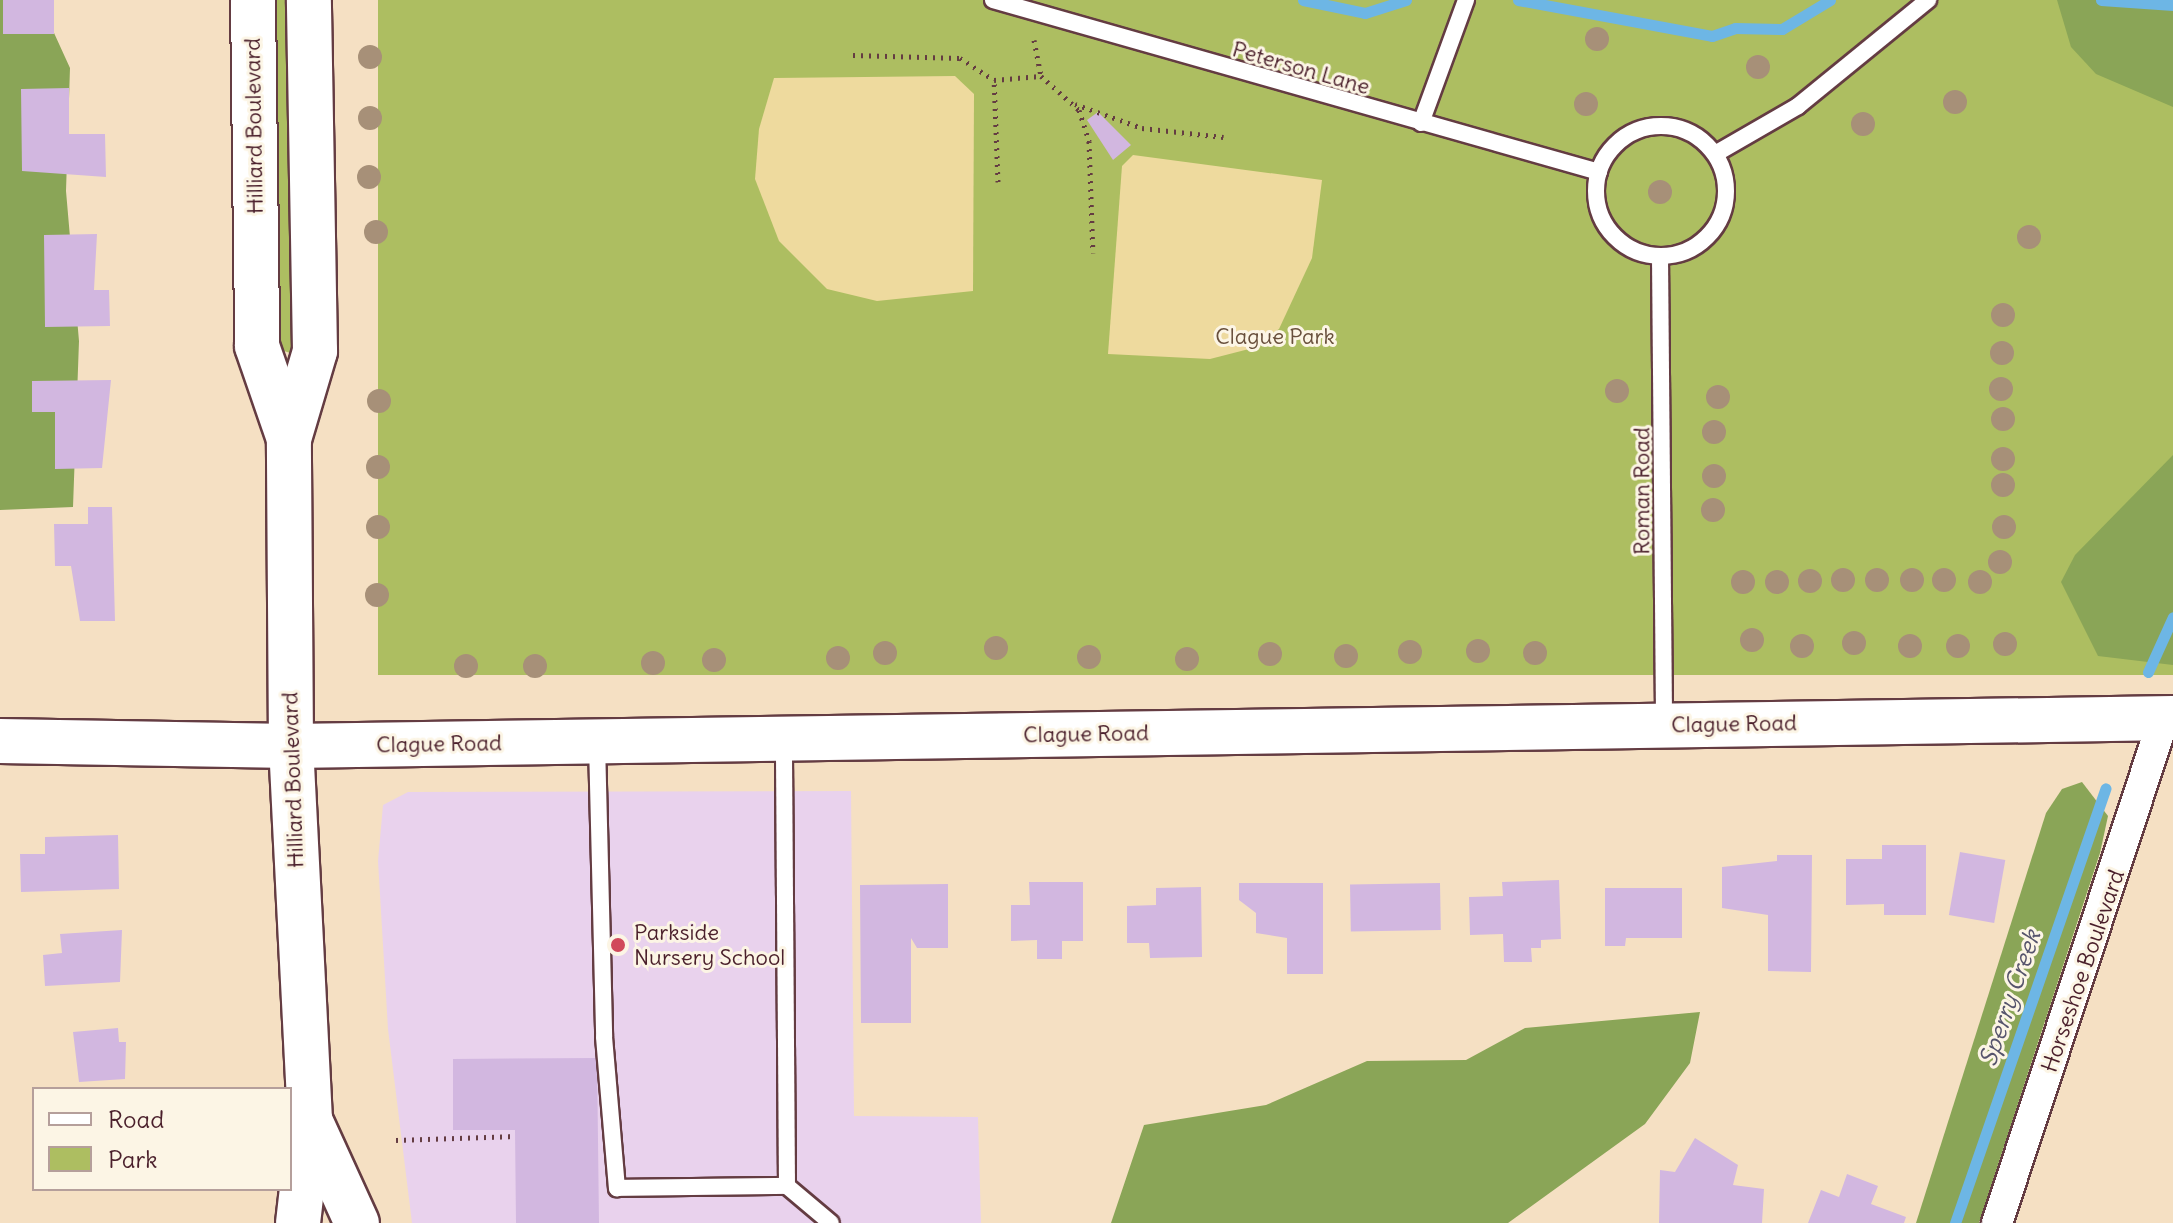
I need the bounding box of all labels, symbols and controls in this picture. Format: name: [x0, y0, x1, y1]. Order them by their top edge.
street label: Peterson Lane: [1229, 36, 1373, 100]
street label: Hilliard Boulevard: [239, 38, 269, 214]
park label: Clague Park: [1215, 324, 1335, 350]
street label: Roman Road: [1629, 427, 1655, 555]
street label: Hilliard Boulevard: [277, 692, 309, 868]
street label: Clague Road: [1671, 710, 1797, 738]
street label: Clague Road: [1023, 720, 1149, 748]
street label: Clague Road: [376, 730, 502, 758]
street label: Horseshoe Boulevard: [2036, 866, 2130, 1076]
place label: Parkside Nursery School: [634, 919, 785, 970]
water label: Sperry Creek: [1973, 926, 2047, 1070]
marker: Parkside Nursery School: [609, 936, 627, 954]
legend: [32, 1087, 292, 1191]
text: Road: [108, 1104, 164, 1134]
text: Park: [108, 1144, 158, 1174]

